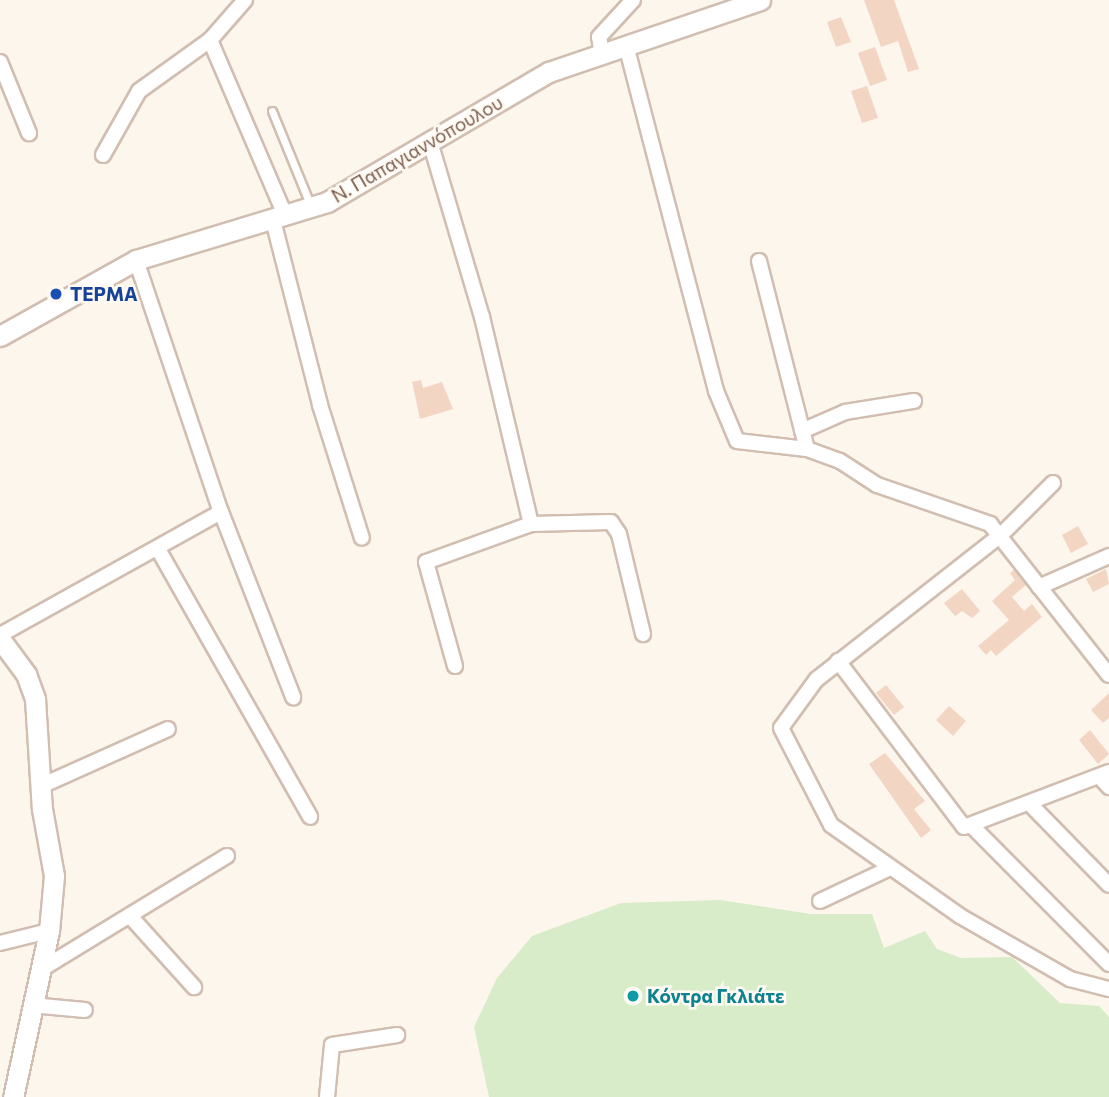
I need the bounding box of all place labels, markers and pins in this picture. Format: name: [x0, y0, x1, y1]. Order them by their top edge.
place label: ΤΕΡΜΑ: [70, 283, 138, 305]
marker: ΤΕΡΜΑ: [48, 286, 64, 302]
place label: Κόντρα Γκλιάτε: [647, 985, 785, 1007]
marker: Κόντρα Γκλιάτε: [625, 988, 641, 1004]

